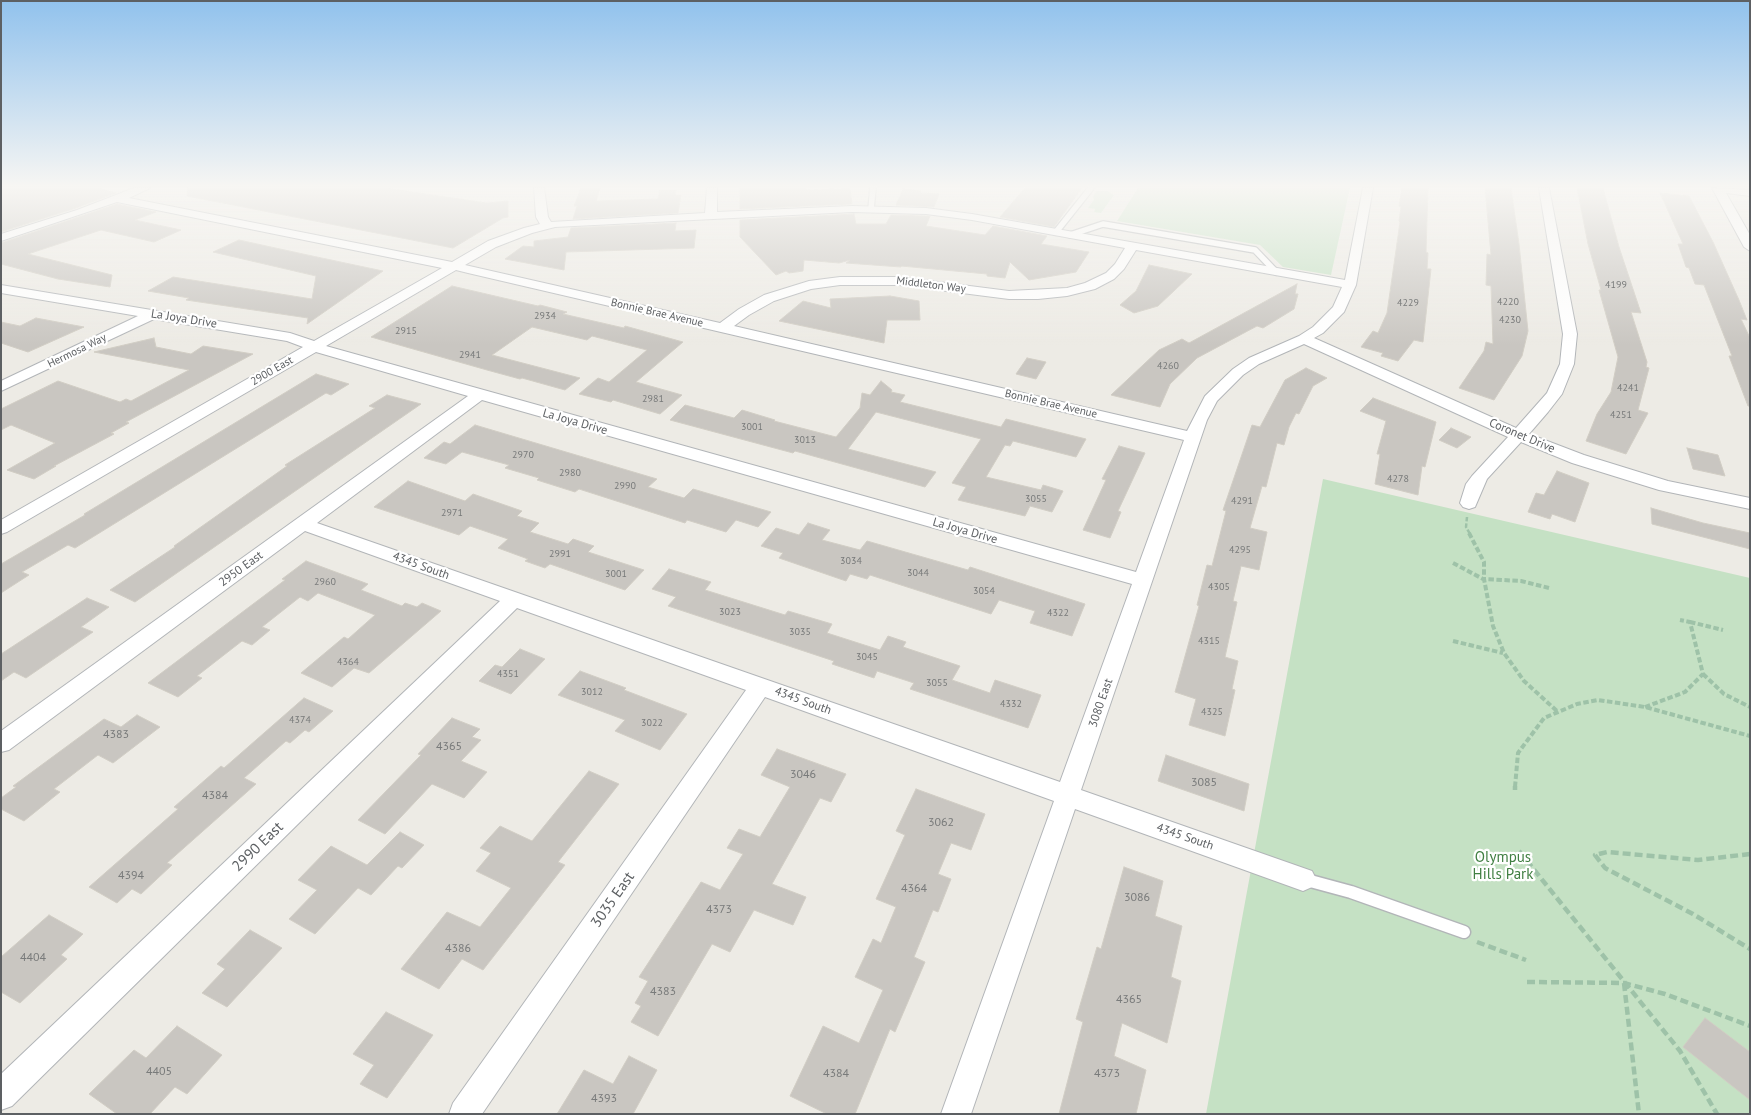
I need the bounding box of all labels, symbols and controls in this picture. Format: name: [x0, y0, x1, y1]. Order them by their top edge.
street label: Middleton Way: [895, 274, 967, 296]
house number: 4199: [1605, 279, 1627, 291]
street label: Bonnie Brae Avenue: [610, 296, 704, 330]
house number: 4220: [1497, 296, 1519, 308]
house number: 4229: [1397, 297, 1419, 309]
street label: La Joya Drive: [150, 307, 218, 331]
house number: 2934: [534, 310, 556, 322]
house number: 4230: [1499, 314, 1521, 326]
house number: 2915: [395, 325, 417, 337]
street label: Hermosa Way: [45, 331, 109, 371]
house number: 2941: [459, 349, 481, 361]
street label: 2900 East: [249, 354, 295, 388]
house number: 4260: [1157, 360, 1179, 372]
house number: 4241: [1617, 382, 1639, 394]
street label: Bonnie Brae Avenue: [1004, 387, 1098, 421]
house number: 2981: [642, 393, 664, 405]
street label: La Joya Drive: [541, 406, 609, 438]
house number: 4251: [1610, 409, 1632, 421]
street label: Coronet Drive: [1487, 416, 1557, 456]
house number: 3001: [741, 421, 763, 433]
house number: 3013: [794, 434, 816, 446]
house number: 2970: [512, 449, 534, 461]
house number: 2980: [559, 467, 581, 479]
house number: 4278: [1387, 473, 1409, 485]
house number: 2990: [614, 480, 636, 492]
house number: 3055: [1025, 493, 1047, 505]
house number: 4291: [1231, 495, 1253, 507]
house number: 2971: [441, 507, 463, 519]
street label: La Joya Drive: [931, 515, 999, 547]
house number: 4295: [1229, 544, 1251, 556]
street label: 2950 East: [216, 548, 266, 590]
house number: 2991: [549, 548, 571, 560]
street label: 4345 South: [391, 549, 451, 583]
house number: 3034: [840, 555, 862, 567]
house number: 3044: [907, 567, 929, 579]
house number: 3001: [605, 568, 627, 580]
house number: 2960: [314, 576, 336, 588]
house number: 4305: [1208, 581, 1230, 593]
house number: 3054: [973, 585, 995, 597]
house number: 3023: [719, 606, 741, 618]
house number: 4322: [1047, 607, 1069, 619]
house number: 3035: [789, 626, 811, 638]
house number: 4315: [1198, 635, 1220, 647]
house number: 3045: [856, 651, 878, 663]
house number: 4364: [337, 656, 359, 668]
house number: 4351: [497, 668, 519, 680]
house number: 3055: [926, 677, 948, 689]
street label: 3080 East: [1086, 677, 1116, 729]
street label: 4345 South: [773, 684, 833, 718]
house number: 3012: [581, 686, 603, 698]
house number: 4332: [1000, 698, 1022, 710]
house number: 4325: [1201, 706, 1223, 718]
house number: 4374: [289, 714, 311, 726]
house number: 3022: [641, 717, 663, 729]
house number: 4383: [103, 728, 129, 742]
house number: 4365: [436, 740, 462, 754]
house number: 3046: [790, 768, 816, 782]
house number: 3085: [1191, 776, 1217, 790]
house number: 4384: [202, 789, 228, 803]
house number: 3062: [928, 816, 954, 830]
street label: 2990 East: [229, 818, 287, 876]
street label: 4345 South: [1155, 821, 1215, 853]
park label: Olympus Hills Park: [1473, 849, 1533, 884]
house number: 4394: [118, 869, 144, 883]
street label: 3035 East: [587, 869, 639, 931]
house number: 4364: [901, 882, 927, 896]
house number: 3086: [1124, 891, 1150, 905]
house number: 4373: [706, 903, 732, 917]
house number: 4386: [445, 942, 471, 956]
house number: 4404: [20, 951, 46, 965]
house number: 4383: [650, 985, 676, 999]
house number: 4365: [1116, 993, 1142, 1007]
house number: 4405: [146, 1065, 172, 1079]
house number: 4384: [823, 1067, 849, 1081]
house number: 4373: [1094, 1067, 1120, 1081]
house number: 4393: [591, 1092, 617, 1106]

